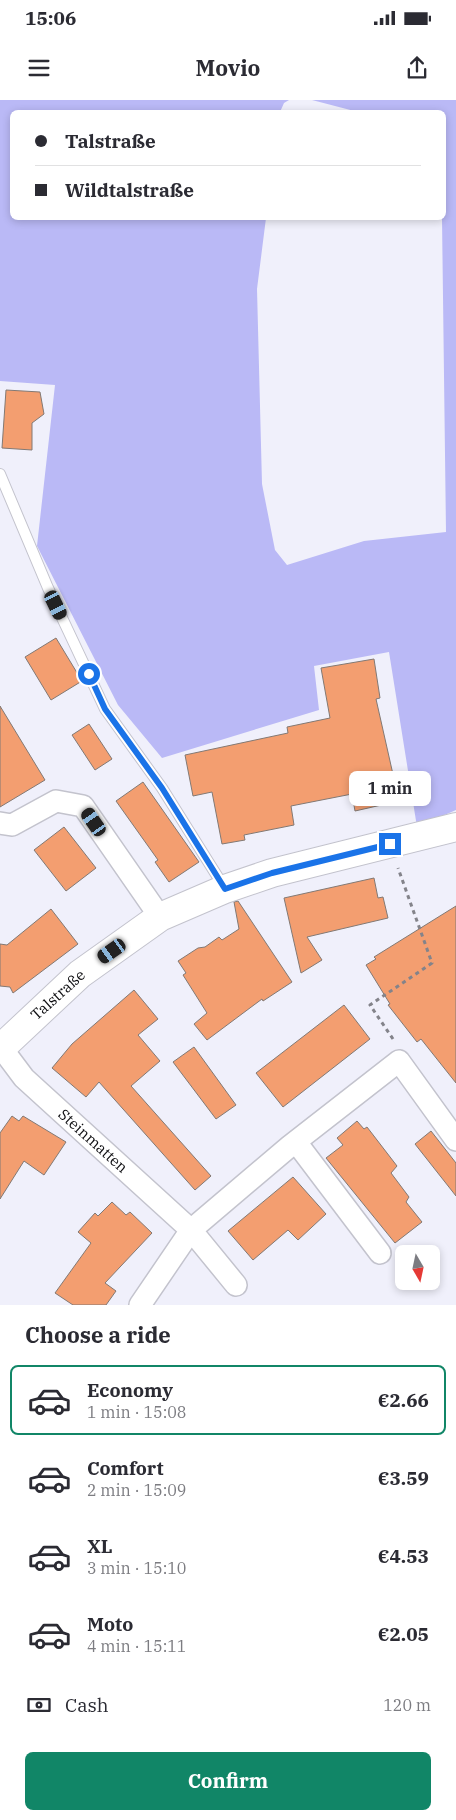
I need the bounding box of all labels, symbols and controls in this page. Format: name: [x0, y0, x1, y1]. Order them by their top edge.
text: 15:06: [25, 6, 76, 30]
text: Movio: [196, 53, 260, 82]
icon: menu: [25, 54, 53, 82]
icon: share: [403, 54, 431, 82]
text: Talstraße: [65, 129, 156, 153]
text: Wildtalstraße: [65, 178, 194, 202]
car: [42, 588, 69, 622]
route start: [78, 663, 100, 685]
callout: 1 min: [349, 772, 431, 806]
text: 1 min: [368, 778, 412, 798]
car: [79, 805, 108, 839]
route end: [379, 833, 401, 855]
car: [95, 936, 128, 966]
street label: Talstraße: [26, 965, 89, 1024]
street label: Steinmatten: [55, 1105, 132, 1177]
north arrow: [395, 1245, 440, 1290]
map controls: [395, 1245, 440, 1290]
text: Choose a ride: [25, 1320, 171, 1349]
icon: car: [27, 1378, 72, 1423]
text: Economy: [87, 1378, 173, 1402]
text: €2.66: [378, 1388, 429, 1412]
text: 1 min · 15:08: [87, 1402, 186, 1422]
icon: car: [27, 1456, 72, 1501]
text: Comfort: [87, 1456, 164, 1480]
text: €3.59: [378, 1466, 429, 1490]
text: 2 min · 15:09: [87, 1480, 186, 1500]
icon: car: [27, 1534, 72, 1579]
text: XL: [87, 1534, 113, 1558]
text: €4.53: [378, 1544, 429, 1568]
text: 3 min · 15:10: [87, 1558, 186, 1578]
icon: car: [27, 1612, 72, 1657]
text: Moto: [87, 1612, 133, 1636]
text: €2.05: [378, 1622, 429, 1646]
text: 4 min · 15:11: [87, 1636, 186, 1656]
icon: cash: [25, 1691, 53, 1719]
text: Cash: [65, 1693, 109, 1717]
text: 120 m: [383, 1695, 431, 1715]
button: Confirm: [25, 1752, 431, 1810]

